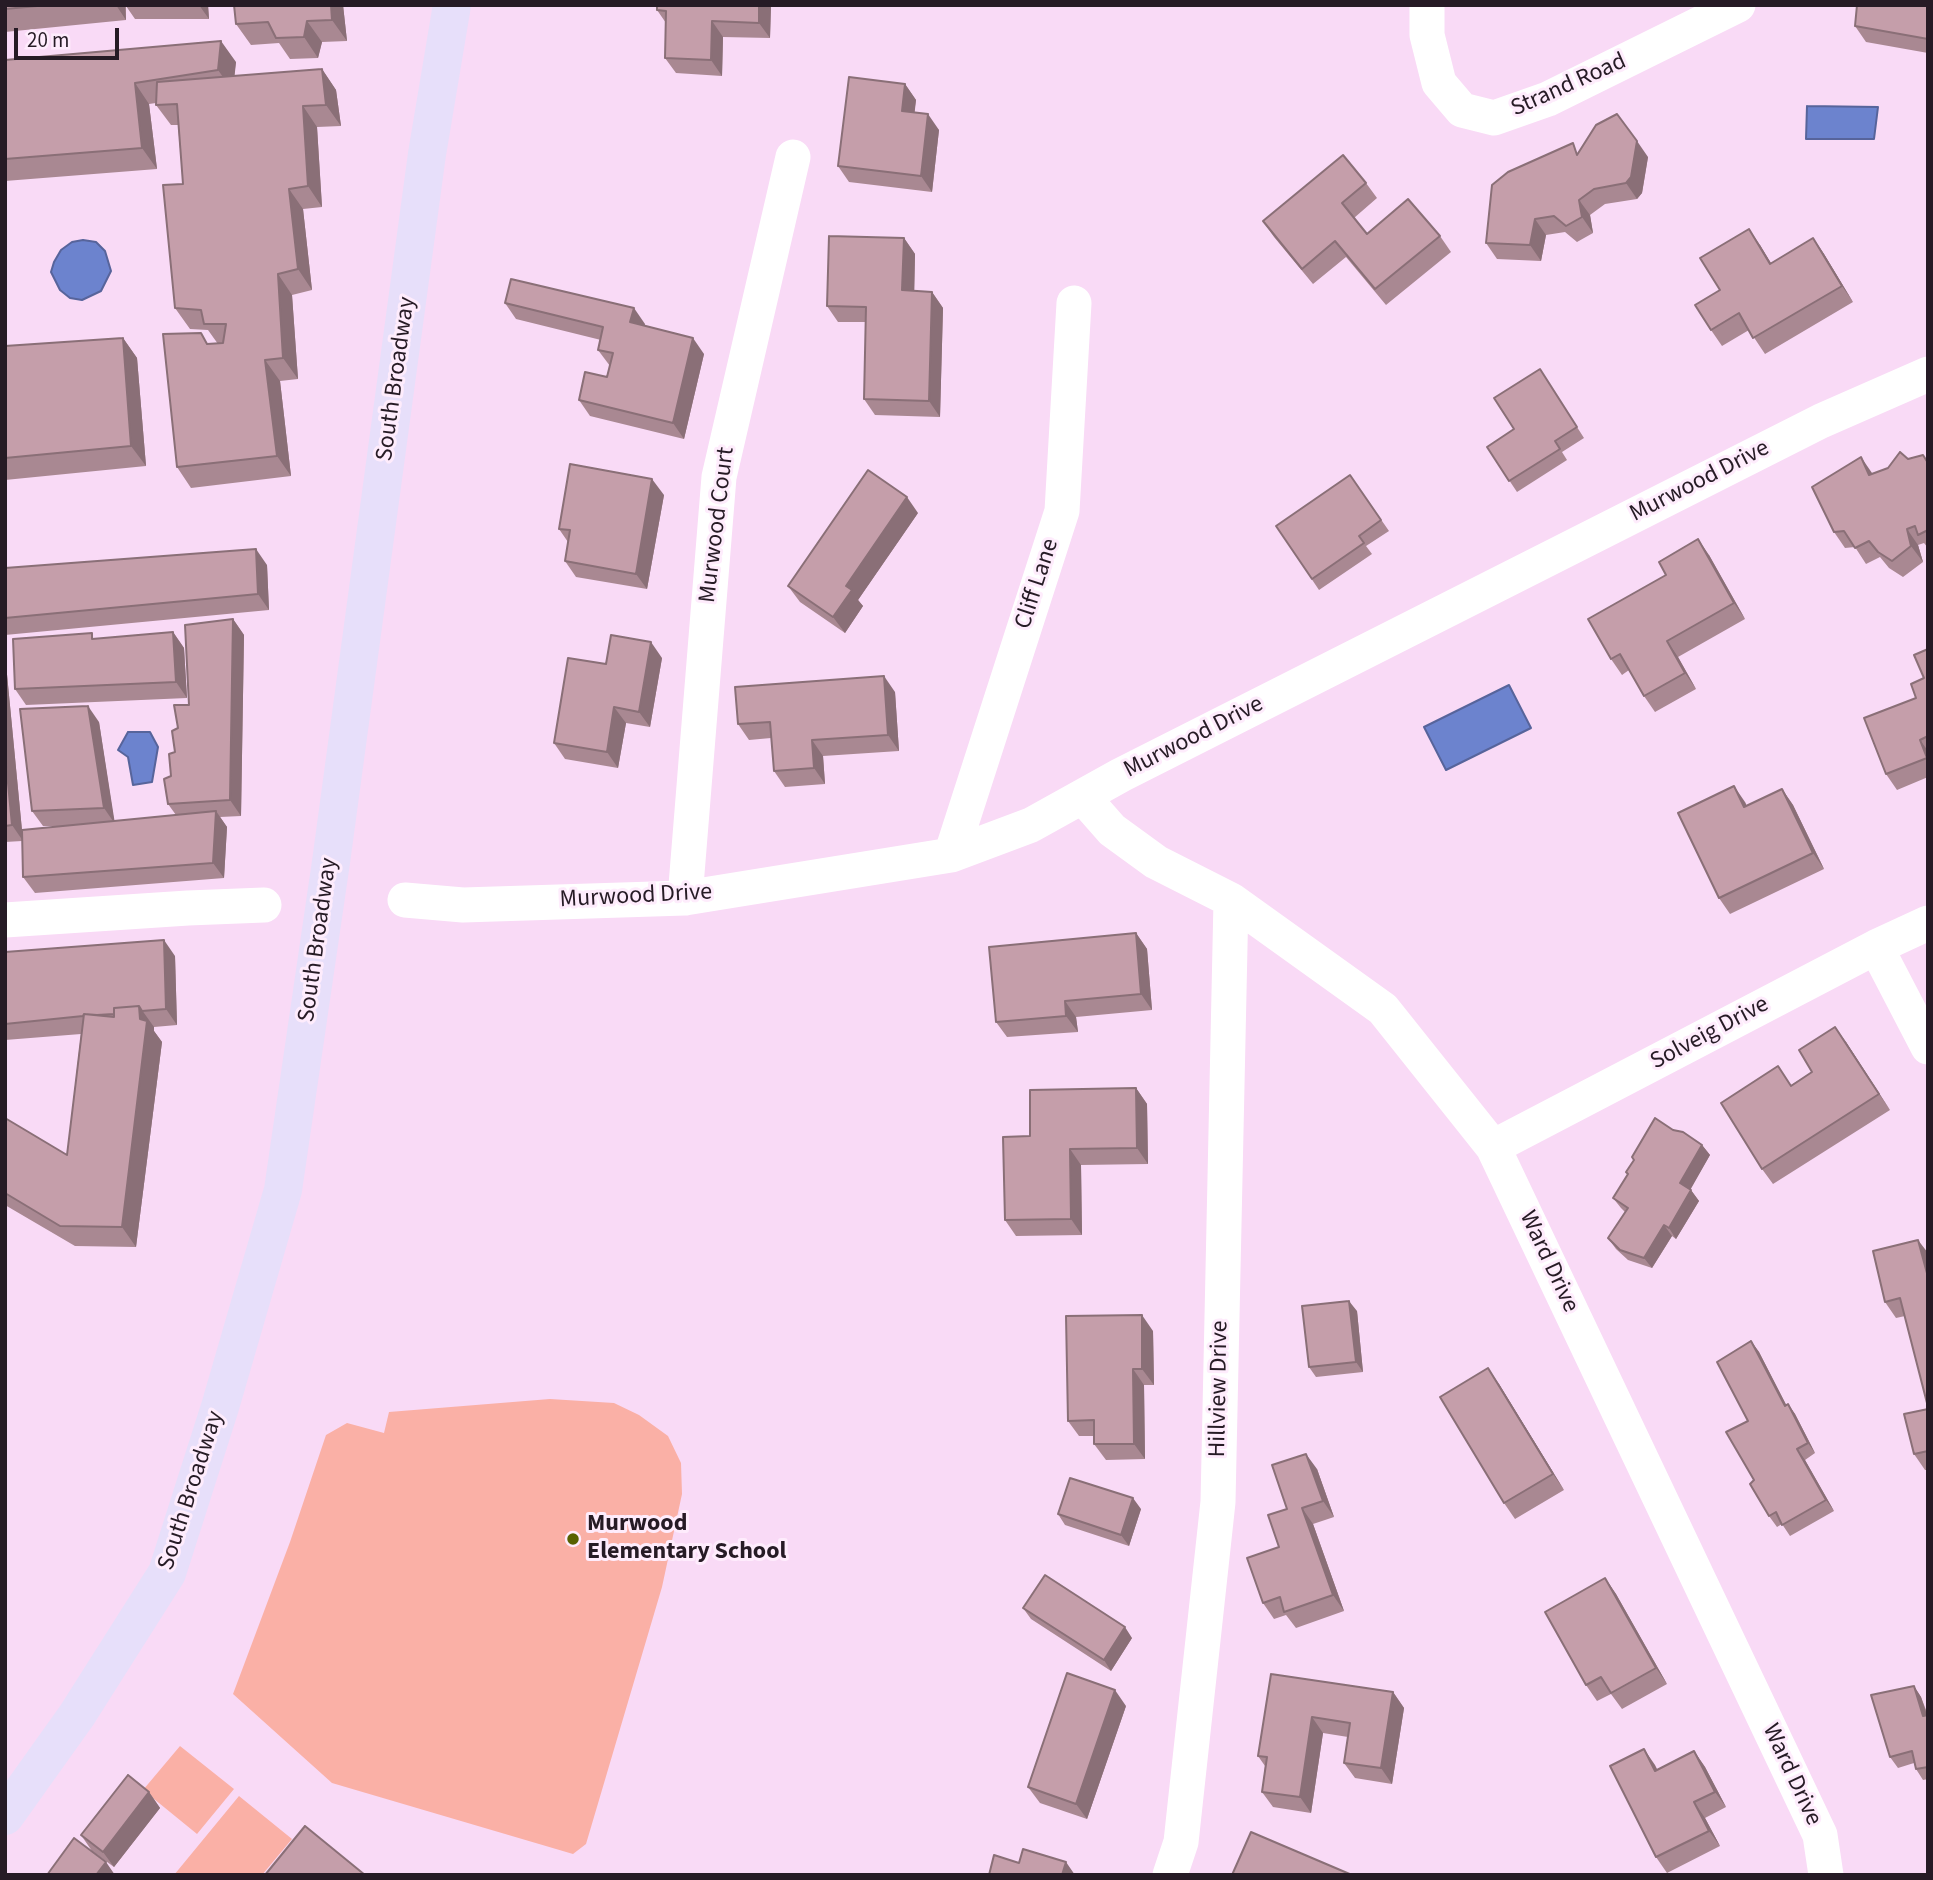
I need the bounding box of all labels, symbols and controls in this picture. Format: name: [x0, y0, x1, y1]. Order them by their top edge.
scale bar: [18, 14, 122, 58]
text: 20 m: [27, 25, 69, 55]
street label: Strand Road: [1507, 48, 1631, 124]
street label: South Broadway: [371, 295, 423, 463]
street label: Murwood Drive: [1625, 435, 1775, 529]
street label: Murwood Court: [694, 445, 742, 605]
street label: Cliff Lane: [1010, 535, 1066, 633]
street label: Murwood Drive: [1119, 691, 1269, 785]
street label: South Broadway: [293, 856, 345, 1024]
street label: Murwood Drive: [559, 879, 713, 915]
street label: Solveig Drive: [1646, 991, 1774, 1077]
street label: Ward Drive: [1512, 1207, 1584, 1317]
street label: Hillview Drive: [1204, 1320, 1236, 1458]
street label: South Broadway: [153, 1408, 231, 1574]
place label: Murwood Elementary School: [587, 1511, 786, 1567]
marker: Murwood Elementary School: [565, 1531, 581, 1547]
street label: Ward Drive: [1755, 1720, 1827, 1830]

